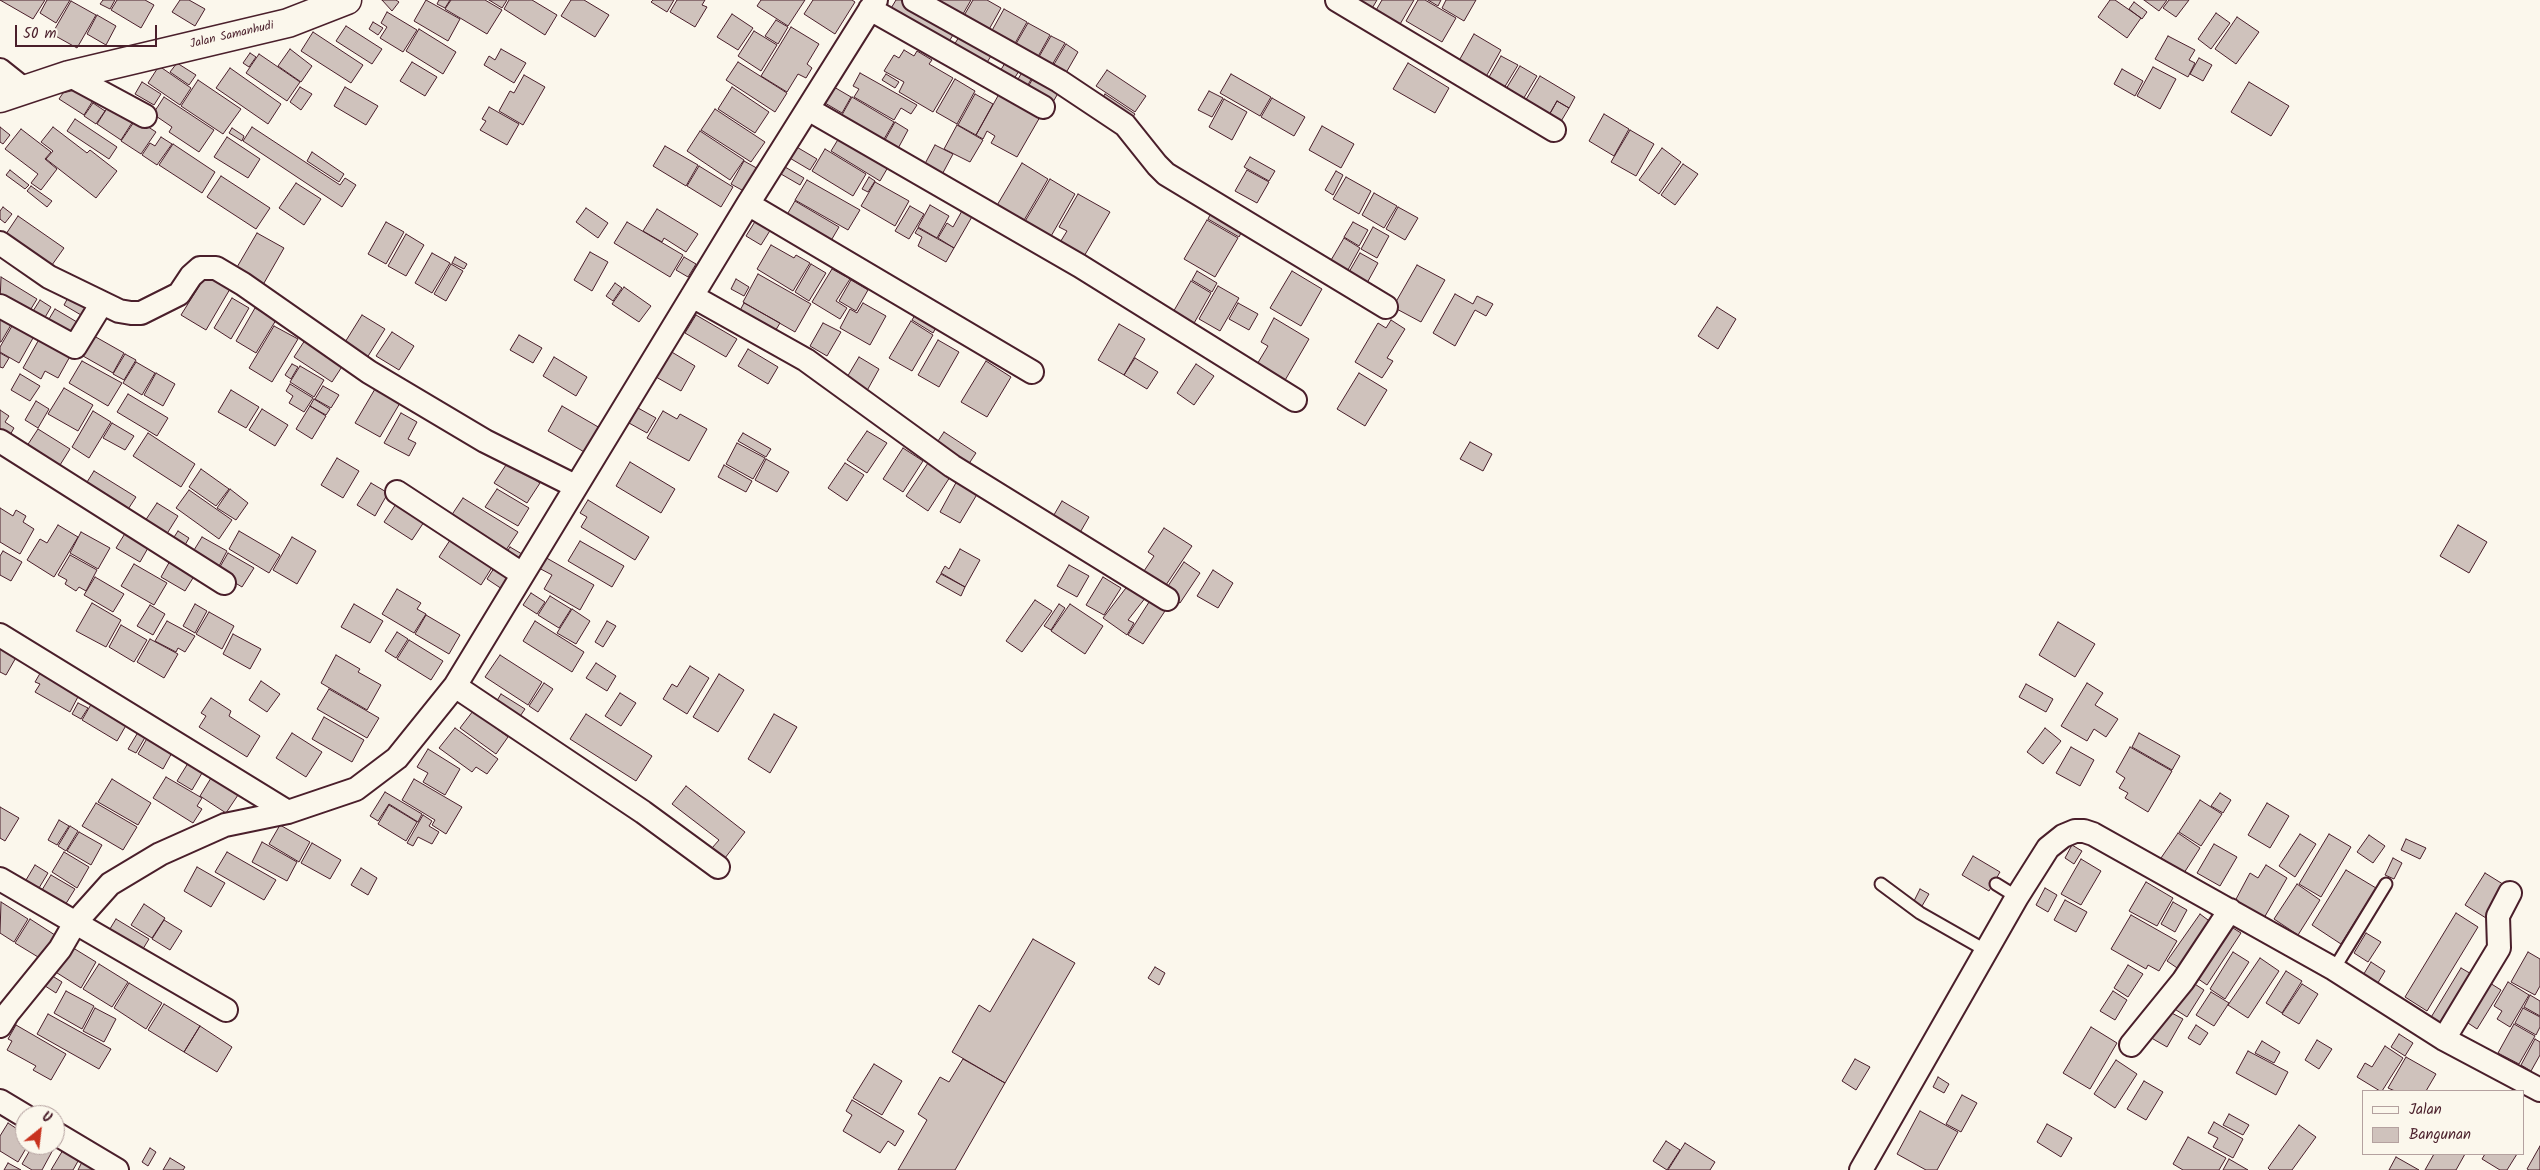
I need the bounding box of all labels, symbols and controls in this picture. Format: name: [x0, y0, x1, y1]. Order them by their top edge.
scale bar: [18, 15, 160, 47]
street label: Jalan Samanhudi: [189, 19, 275, 53]
text: 50 m: [23, 22, 57, 46]
legend: [2362, 1090, 2525, 1155]
text: Jalan: [2409, 1098, 2442, 1122]
north arrow: [15, 1105, 65, 1155]
text: U: [38, 1106, 56, 1129]
text: Bangunan: [2409, 1123, 2471, 1147]

